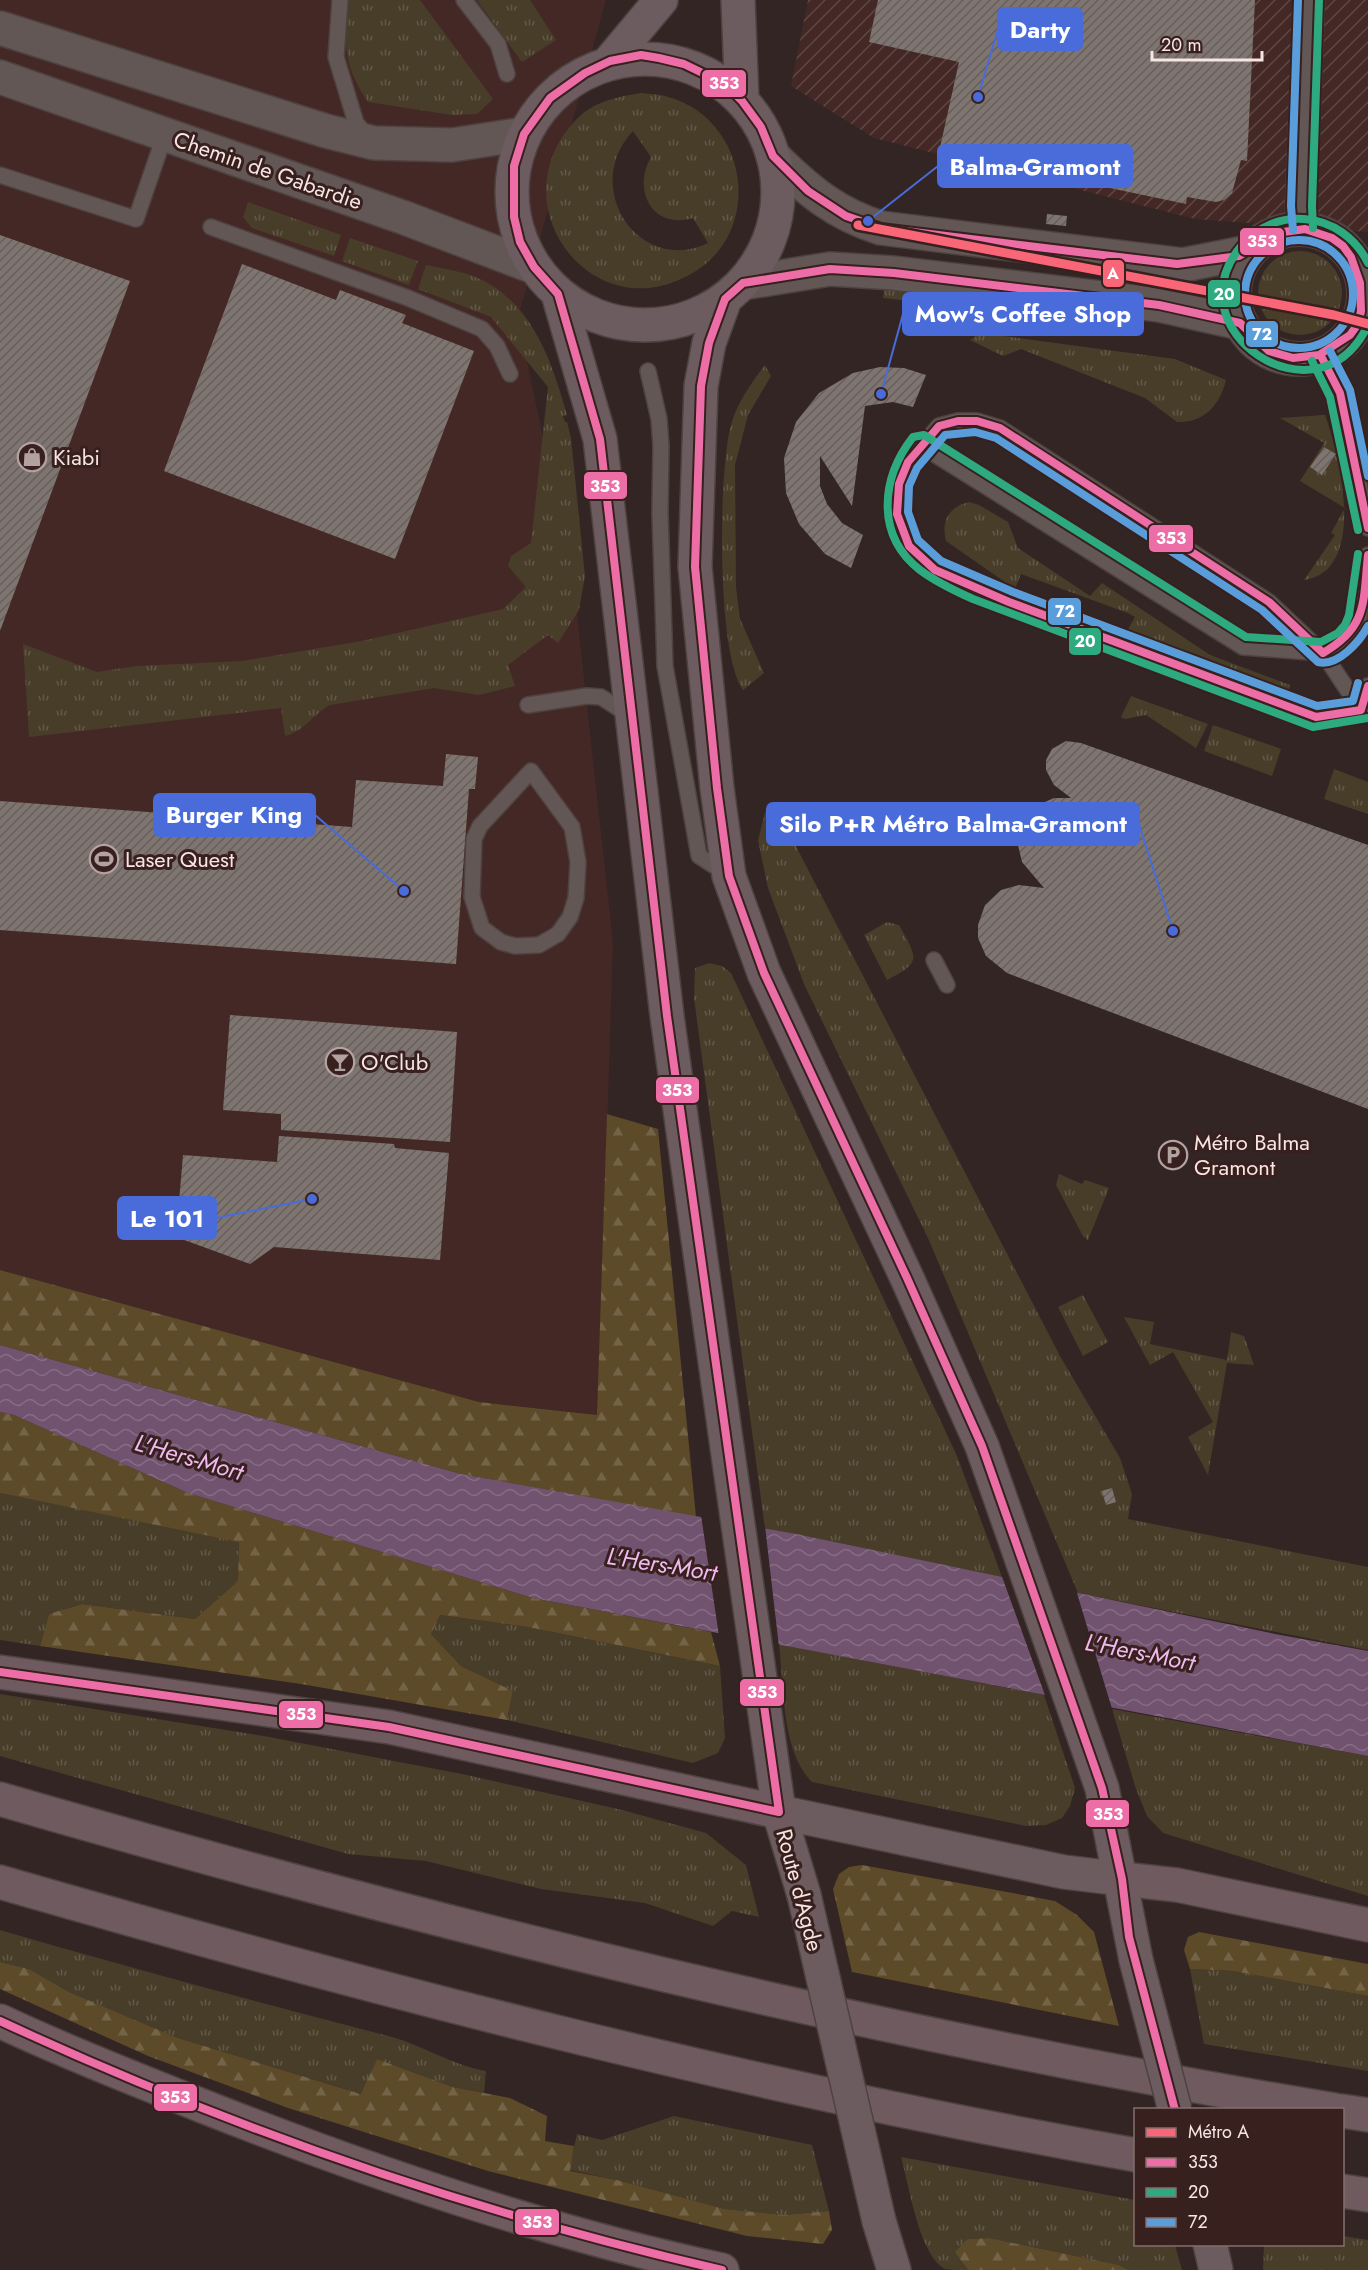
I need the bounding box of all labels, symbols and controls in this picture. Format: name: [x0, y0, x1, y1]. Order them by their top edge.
callout: Darty: [998, 8, 1082, 50]
text: Darty: [1010, 12, 1071, 47]
scale bar: [1152, 24, 1262, 62]
text: 20 m: [1161, 32, 1201, 58]
line badge: 353: [701, 69, 747, 98]
text: 353: [709, 72, 739, 95]
street label: Chemin de Gabardie: [169, 123, 367, 217]
callout: Balma-Gramont: [938, 145, 1132, 187]
text: Balma-Gramont: [950, 149, 1121, 184]
line badge: 353: [1239, 227, 1285, 256]
text: 353: [1247, 230, 1277, 253]
line badge: A: [1102, 259, 1125, 288]
text: A: [1106, 262, 1119, 285]
line badge: 20: [1207, 279, 1241, 308]
text: 20: [1213, 283, 1235, 306]
callout: Mow's Coffee Shop: [903, 293, 1143, 335]
text: Mow's Coffee Shop: [915, 296, 1131, 331]
line badge: 72: [1245, 320, 1279, 348]
text: 72: [1252, 323, 1272, 346]
shop icon: Kiabi: [16, 441, 48, 473]
place label: Kiabi: [53, 441, 100, 473]
line badge: 353: [583, 471, 628, 500]
text: 353: [590, 475, 620, 498]
line badge: 353: [1148, 524, 1194, 553]
text: 353: [1156, 527, 1186, 550]
line badge: 72: [1047, 597, 1082, 626]
text: 72: [1055, 600, 1075, 623]
line badge: 20: [1068, 627, 1102, 656]
text: 20: [1074, 630, 1096, 653]
callout: Burger King: [154, 794, 315, 836]
text: Burger King: [166, 797, 302, 832]
callout: Silo P+R Métro Balma-Gramont: [767, 803, 1139, 845]
text: Silo P+R Métro Balma-Gramont: [779, 806, 1127, 841]
sports icon: Laser Quest: [88, 843, 120, 875]
place label: Laser Quest: [125, 843, 235, 875]
bar icon: O'Club: [324, 1046, 356, 1078]
place label: O'Club: [361, 1046, 428, 1078]
line badge: 353: [655, 1076, 700, 1104]
text: 353: [662, 1079, 692, 1102]
place label: Métro Balma Gramont: [1194, 1126, 1310, 1183]
parking icon: Métro Balma Gramont: [1157, 1139, 1189, 1171]
callout: Le 101: [118, 1197, 216, 1239]
text: Le 101: [130, 1201, 204, 1236]
water label: L'Hers-Mort: [131, 1425, 249, 1490]
water label: L'Hers-Mort: [604, 1538, 721, 1590]
water label: L'Hers-Mort: [1082, 1624, 1199, 1680]
line badge: 353: [739, 1678, 785, 1707]
text: 353: [747, 1681, 777, 1704]
line badge: 353: [278, 1700, 324, 1729]
text: 353: [286, 1703, 316, 1726]
line badge: 353: [1085, 1799, 1130, 1828]
text: 353: [1093, 1803, 1123, 1826]
street label: Route d'Agde: [768, 1825, 832, 1955]
line badge: 353: [153, 2083, 198, 2112]
text: 353: [160, 2086, 190, 2109]
legend: [1134, 2108, 1344, 2246]
text: Métro A: [1188, 2119, 1249, 2145]
text: 353: [1188, 2149, 1218, 2175]
text: 20: [1188, 2179, 1209, 2205]
line badge: 353: [514, 2208, 560, 2236]
text: 72: [1188, 2209, 1208, 2235]
text: 353: [522, 2211, 552, 2234]

